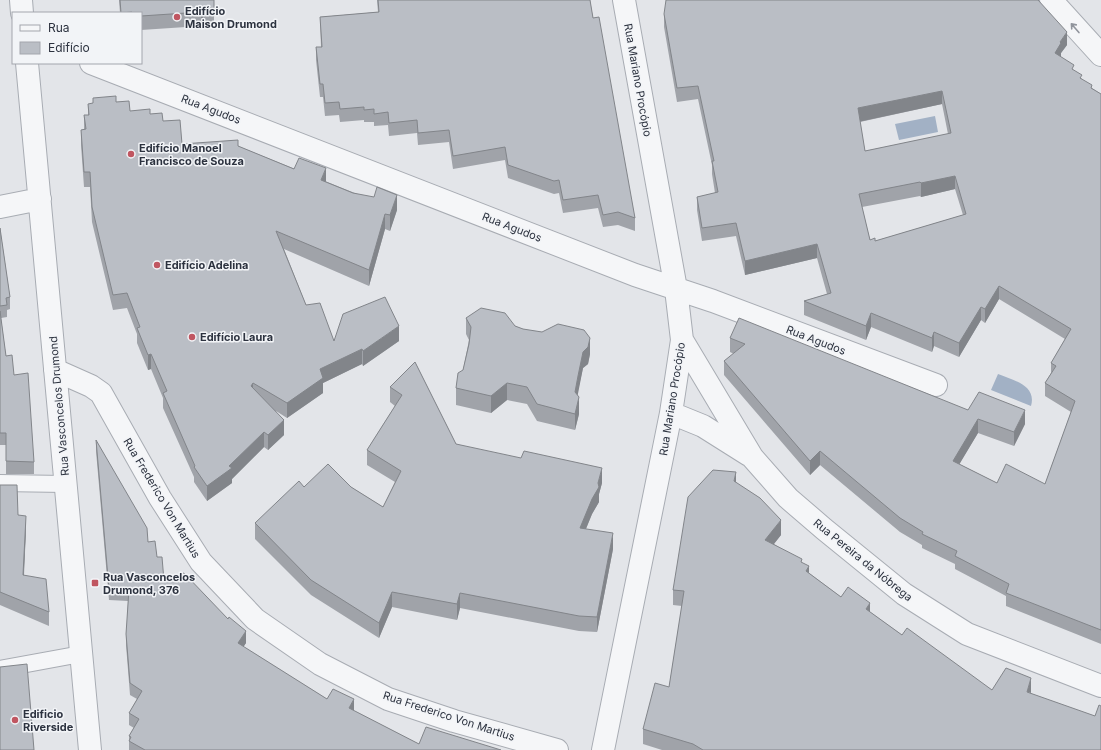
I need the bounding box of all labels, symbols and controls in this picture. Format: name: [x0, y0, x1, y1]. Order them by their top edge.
place label: Edifício Maison Drumond: [185, 4, 277, 31]
legend: [12, 12, 142, 64]
marker: Edifício Maison Drumond: [172, 12, 182, 22]
text: Rua: [48, 20, 70, 35]
street label: Rua Mariano Procópio: [621, 22, 655, 138]
one-way arrow: [1071, 23, 1080, 33]
text: Edifício: [48, 40, 90, 55]
street label: Rua Agudos: [179, 91, 243, 127]
place label: Edifício Manoel Francisco de Souza: [139, 141, 244, 168]
marker: Edifício Manoel Francisco de Souza: [126, 149, 136, 159]
street label: Rua Agudos: [480, 209, 544, 245]
place label: Edifício Adelina: [165, 258, 249, 272]
marker: Edifício Adelina: [152, 260, 162, 270]
street label: Rua Agudos: [784, 322, 848, 358]
place label: Edifício Laura: [200, 330, 273, 344]
marker: Edifício Laura: [187, 332, 197, 342]
street label: Rua Vasconcelos Drumond: [46, 336, 72, 476]
street label: Rua Mariano Procópio: [656, 341, 688, 457]
street label: Rua Frederico Von Martius: [121, 435, 204, 561]
street label: Rua Pereira da Nóbrega: [811, 516, 915, 604]
place label: Rua Vasconcelos Drumond, 376: [103, 570, 195, 597]
marker: Rua Vasconcelos Drumond, 376: [90, 578, 100, 588]
street label: Rua Frederico Von Martius: [381, 688, 517, 744]
place label: Edificio Riverside: [23, 707, 74, 734]
marker: Edificio Riverside: [10, 715, 20, 725]

